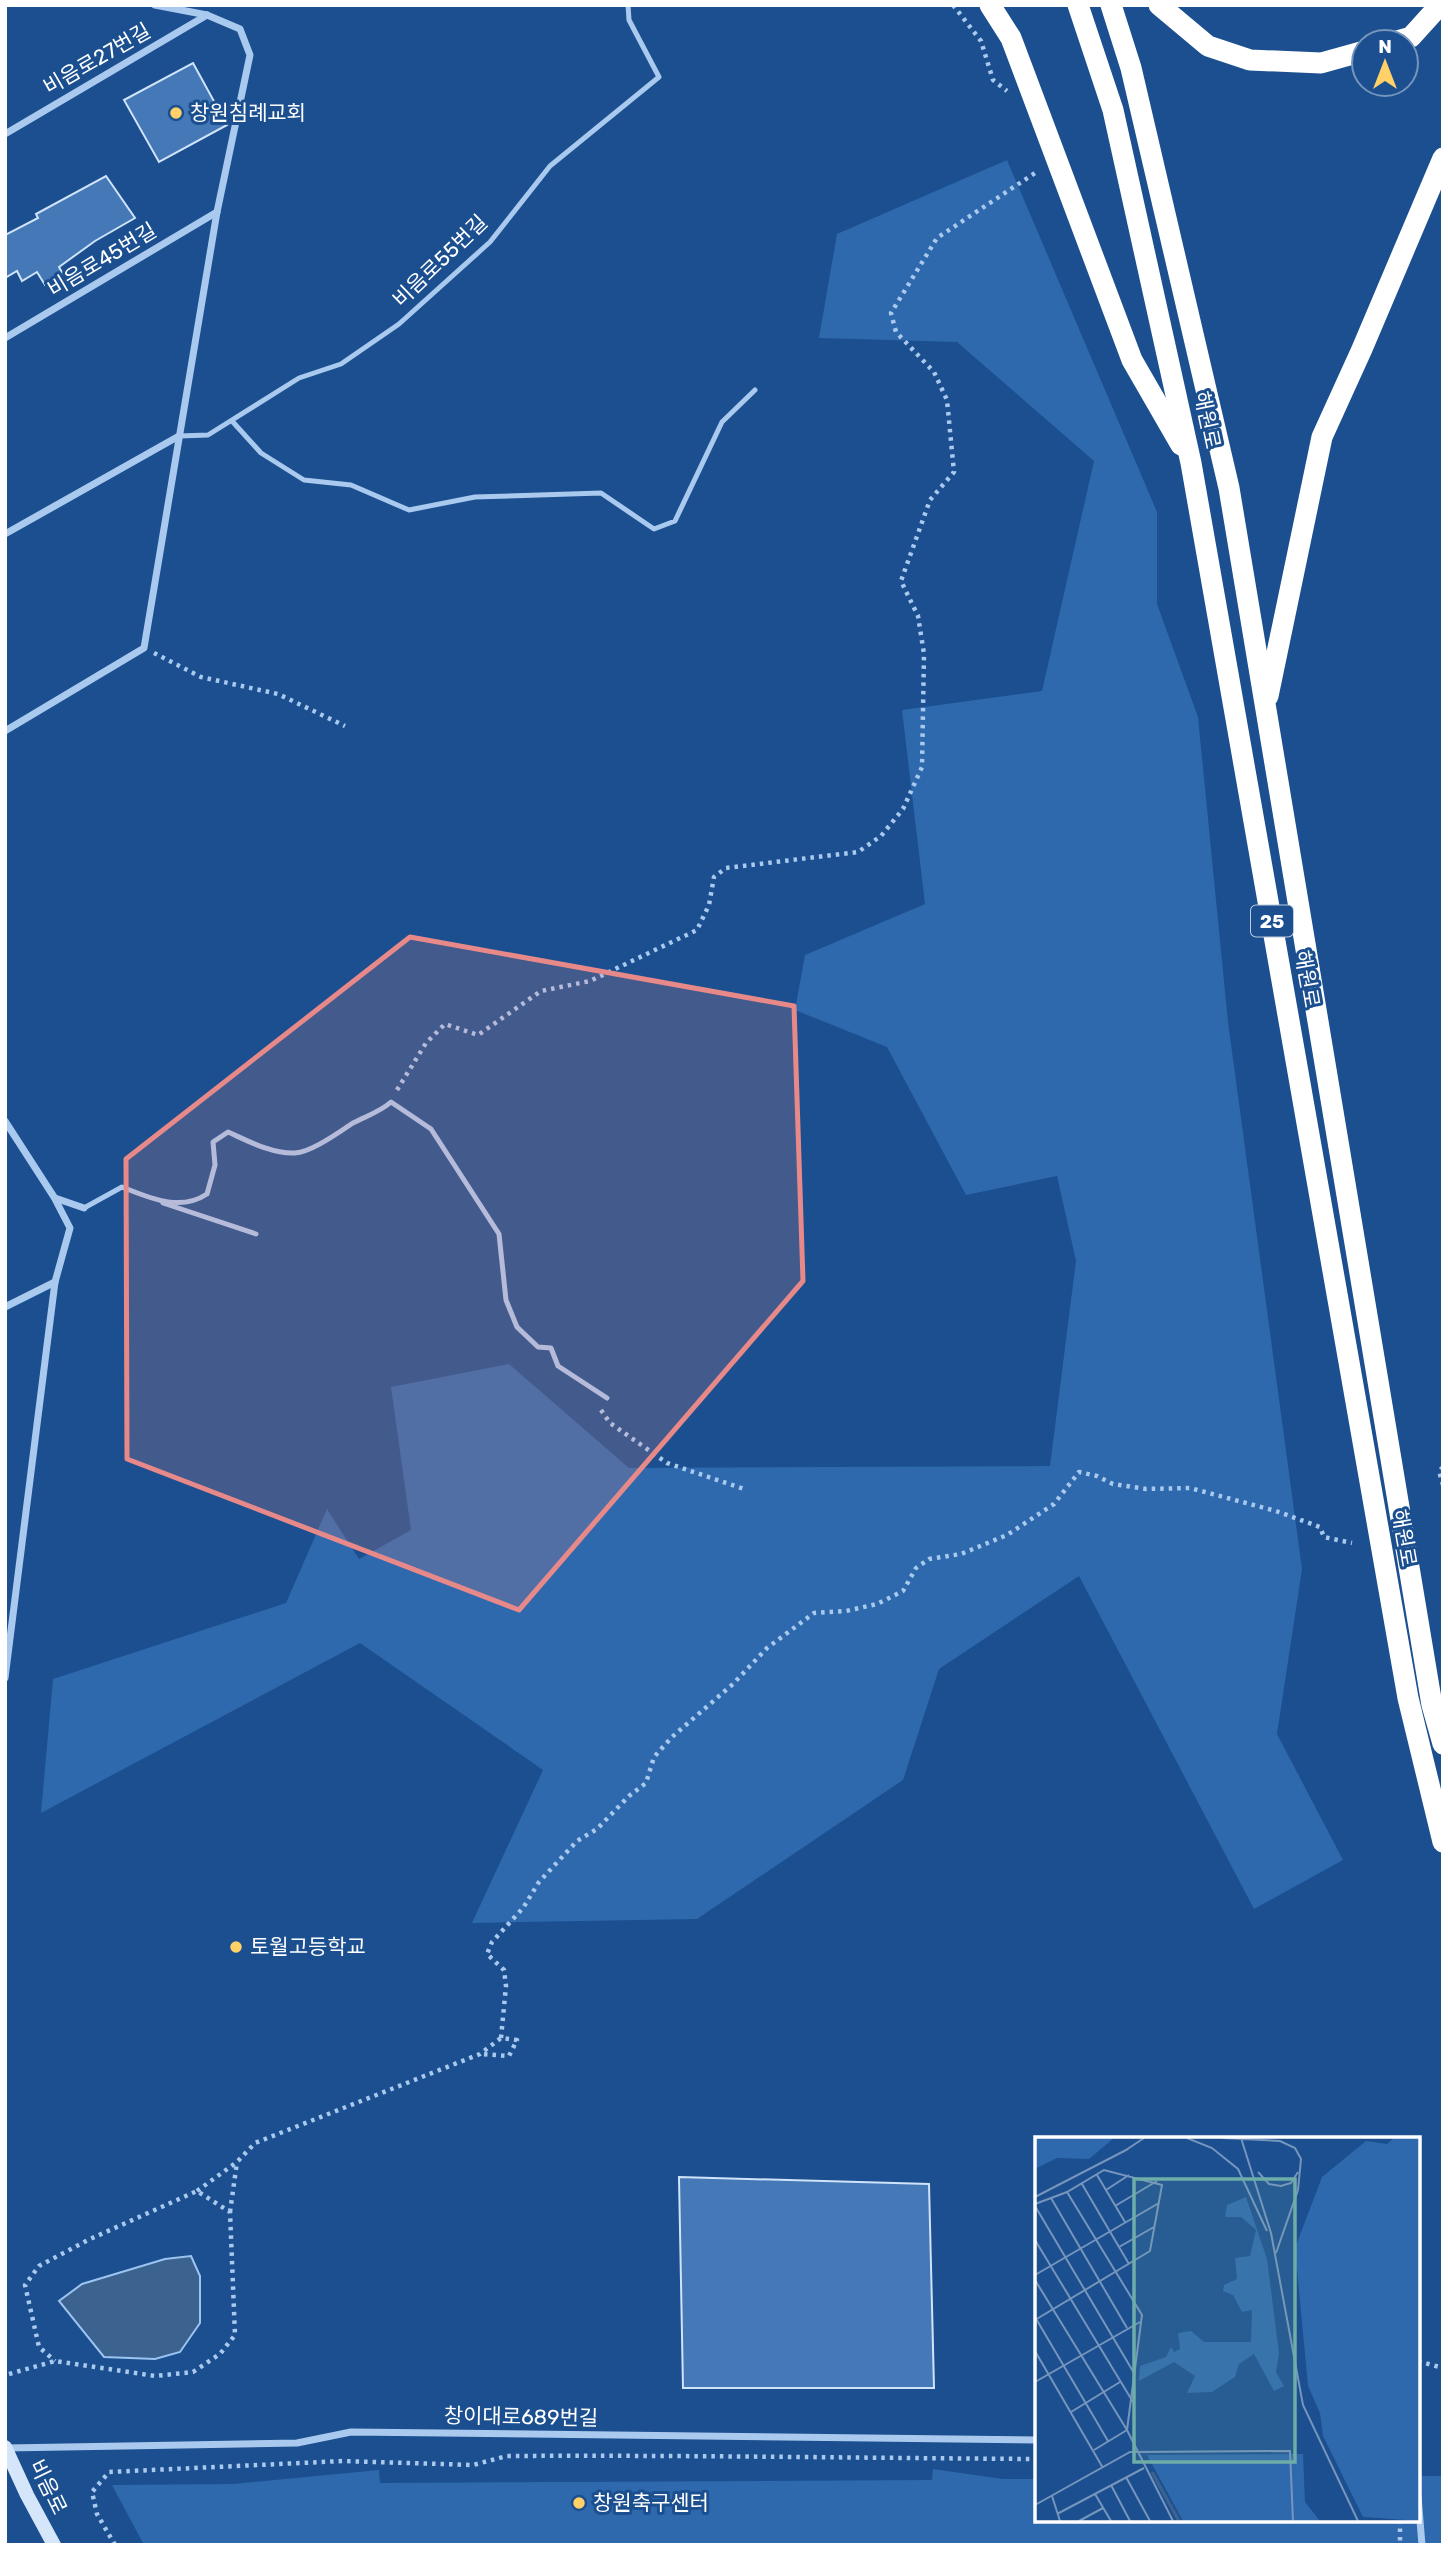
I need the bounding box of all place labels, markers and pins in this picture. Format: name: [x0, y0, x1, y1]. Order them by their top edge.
place label: 창원침례교회: [190, 100, 306, 125]
marker: 창원침례교회: [168, 105, 184, 121]
place label: 토월고등학교: [250, 1934, 366, 1959]
marker: 토월고등학교: [228, 1939, 244, 1955]
place label: 창원축구센터: [593, 2490, 709, 2515]
marker: 창원축구센터: [571, 2495, 587, 2511]

